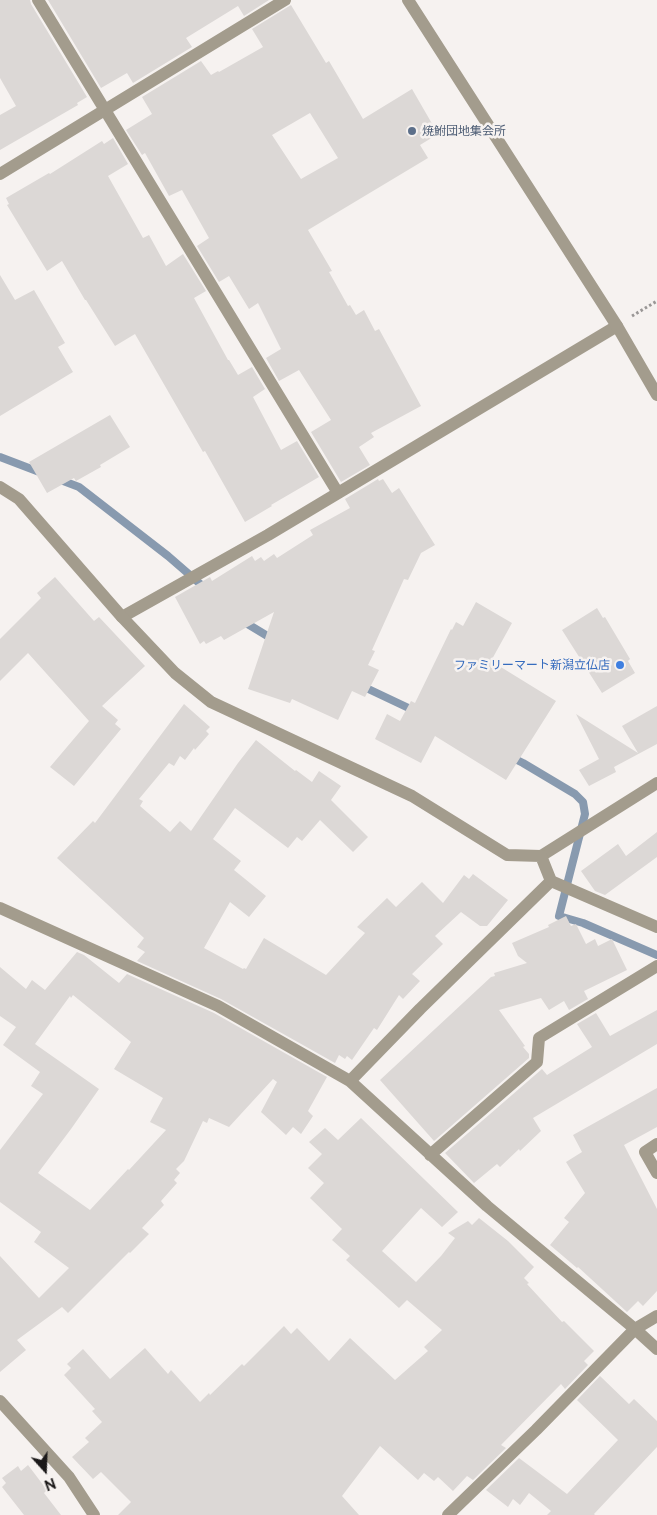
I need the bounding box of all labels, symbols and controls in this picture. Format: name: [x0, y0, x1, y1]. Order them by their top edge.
place label: 焼鮒団地集会所: [422, 124, 506, 138]
marker: 焼鮒団地集会所: [406, 125, 418, 137]
place label: ファミリーマート新潟立仏店: [454, 658, 610, 672]
marker: ファミリーマート新潟立仏店: [614, 659, 626, 671]
north arrow: [20, 1445, 70, 1495]
text: N: [42, 1475, 58, 1493]

